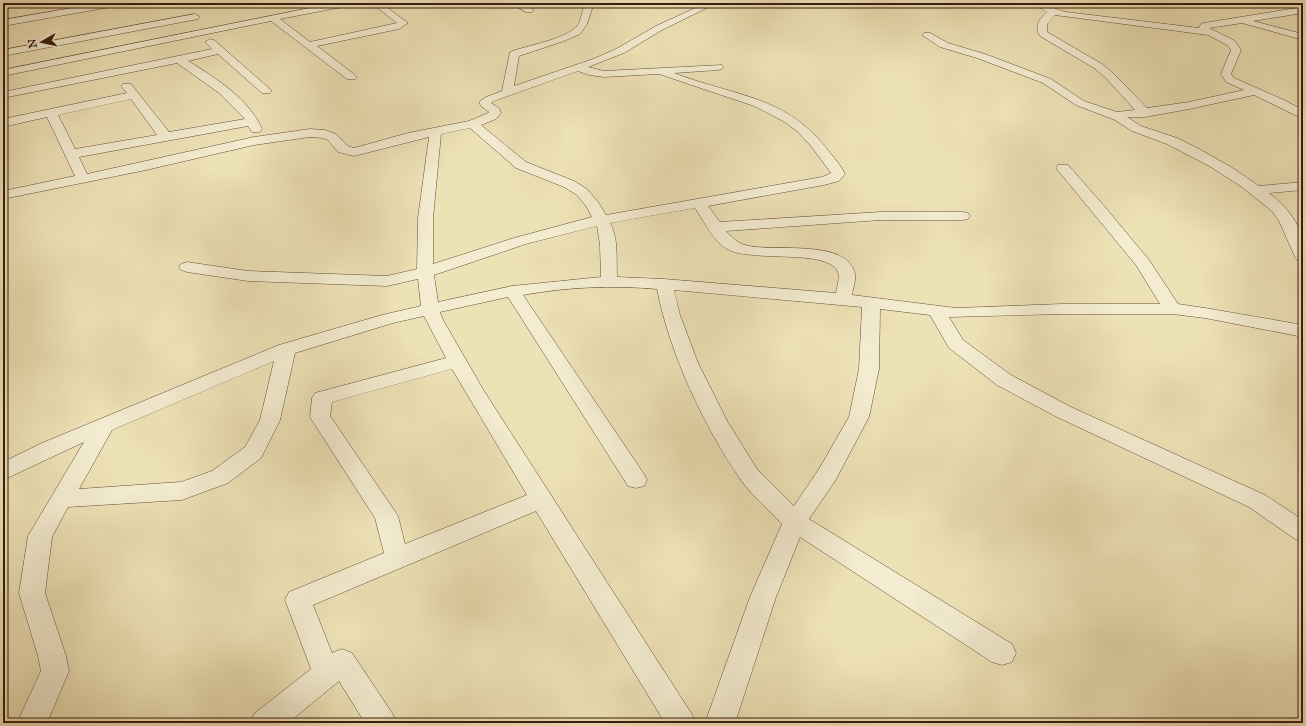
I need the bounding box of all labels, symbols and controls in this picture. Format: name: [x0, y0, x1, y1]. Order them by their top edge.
north arrow: [22, 22, 62, 62]
text: N: [25, 37, 40, 49]

